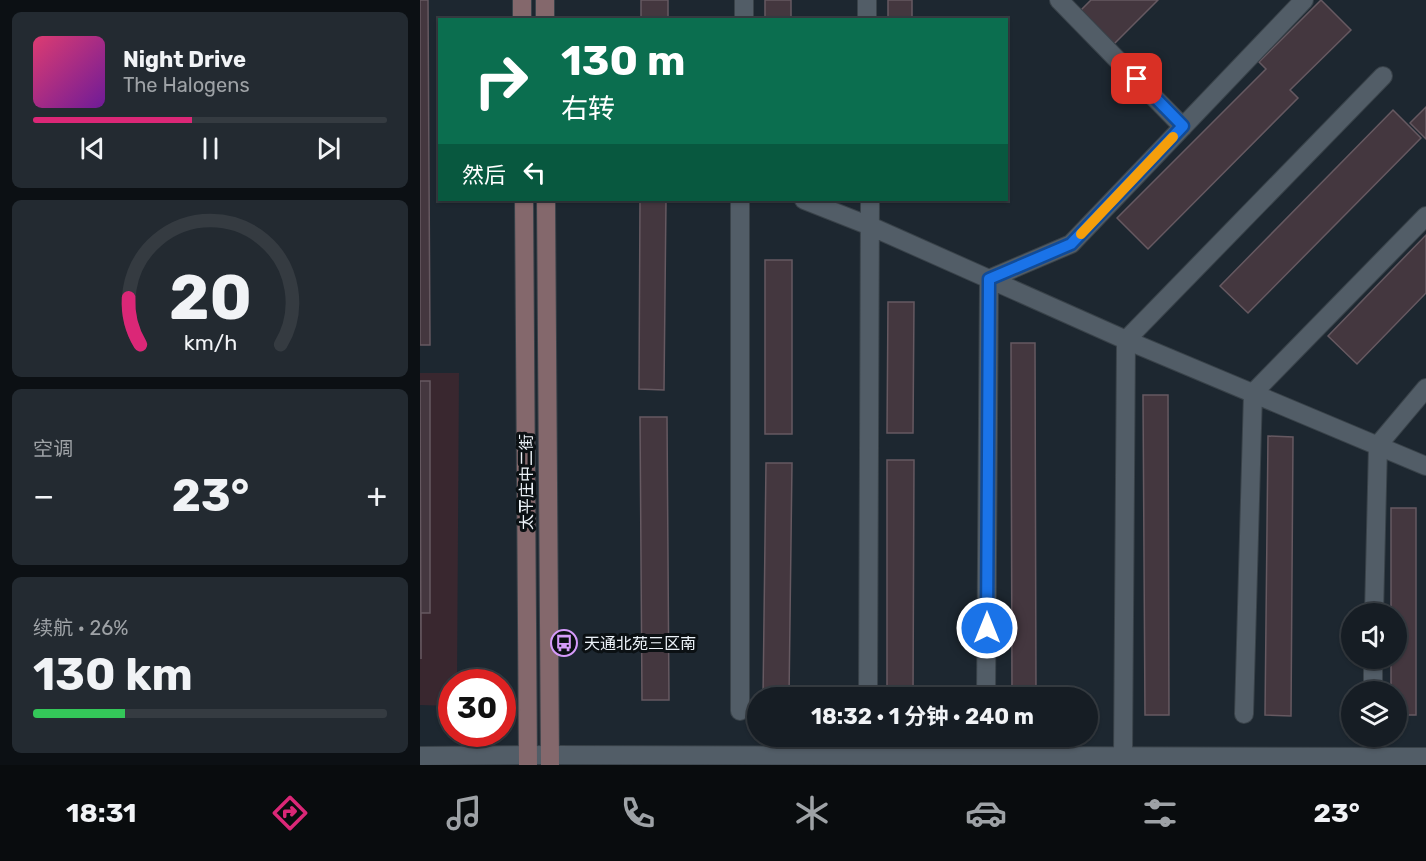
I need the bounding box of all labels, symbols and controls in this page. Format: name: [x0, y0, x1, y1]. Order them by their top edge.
text: 130 m: [561, 36, 686, 86]
icon: right: [462, 42, 540, 120]
text: Night Drive: [123, 46, 246, 73]
pin: [1111, 53, 1162, 104]
icon: arrive: [1120, 62, 1153, 95]
text: The Halogens: [123, 73, 250, 97]
text: 右转: [561, 93, 615, 125]
icon: previous: [76, 132, 109, 165]
icon: pause: [194, 132, 227, 165]
icon: next: [312, 132, 345, 165]
icon: left: [518, 156, 551, 189]
text: 然后: [462, 162, 506, 189]
text: 20: [169, 262, 251, 336]
text: km/h: [183, 331, 237, 356]
street label: 太平庄中二街: [517, 434, 536, 530]
text: 空调: [33, 437, 73, 461]
text: 23°: [172, 469, 249, 522]
text: −: [33, 476, 54, 515]
text: +: [366, 476, 387, 515]
position arrow: [955, 596, 1019, 660]
map controls: [1341, 603, 1407, 747]
button: sound: [1341, 603, 1407, 669]
text: 续航 · 26%: [33, 616, 128, 640]
bus stop icon: 天通北苑三区南: [549, 628, 579, 658]
place label: 天通北苑三区南: [584, 634, 696, 653]
text: 130 km: [33, 648, 193, 701]
speed limit sign: 30: [438, 669, 516, 747]
button: layers: [1341, 681, 1407, 747]
text: 18:32 · 1 分钟 · 240 m: [811, 703, 1034, 730]
icon: directions: [269, 792, 311, 834]
icon: music: [443, 792, 485, 834]
icon: phone: [617, 792, 659, 834]
icon: climate: [791, 792, 833, 834]
icon: car: [965, 792, 1007, 834]
icon: filters: [1139, 792, 1181, 834]
text: 18:31: [66, 797, 137, 829]
text: 23°: [1313, 797, 1360, 829]

